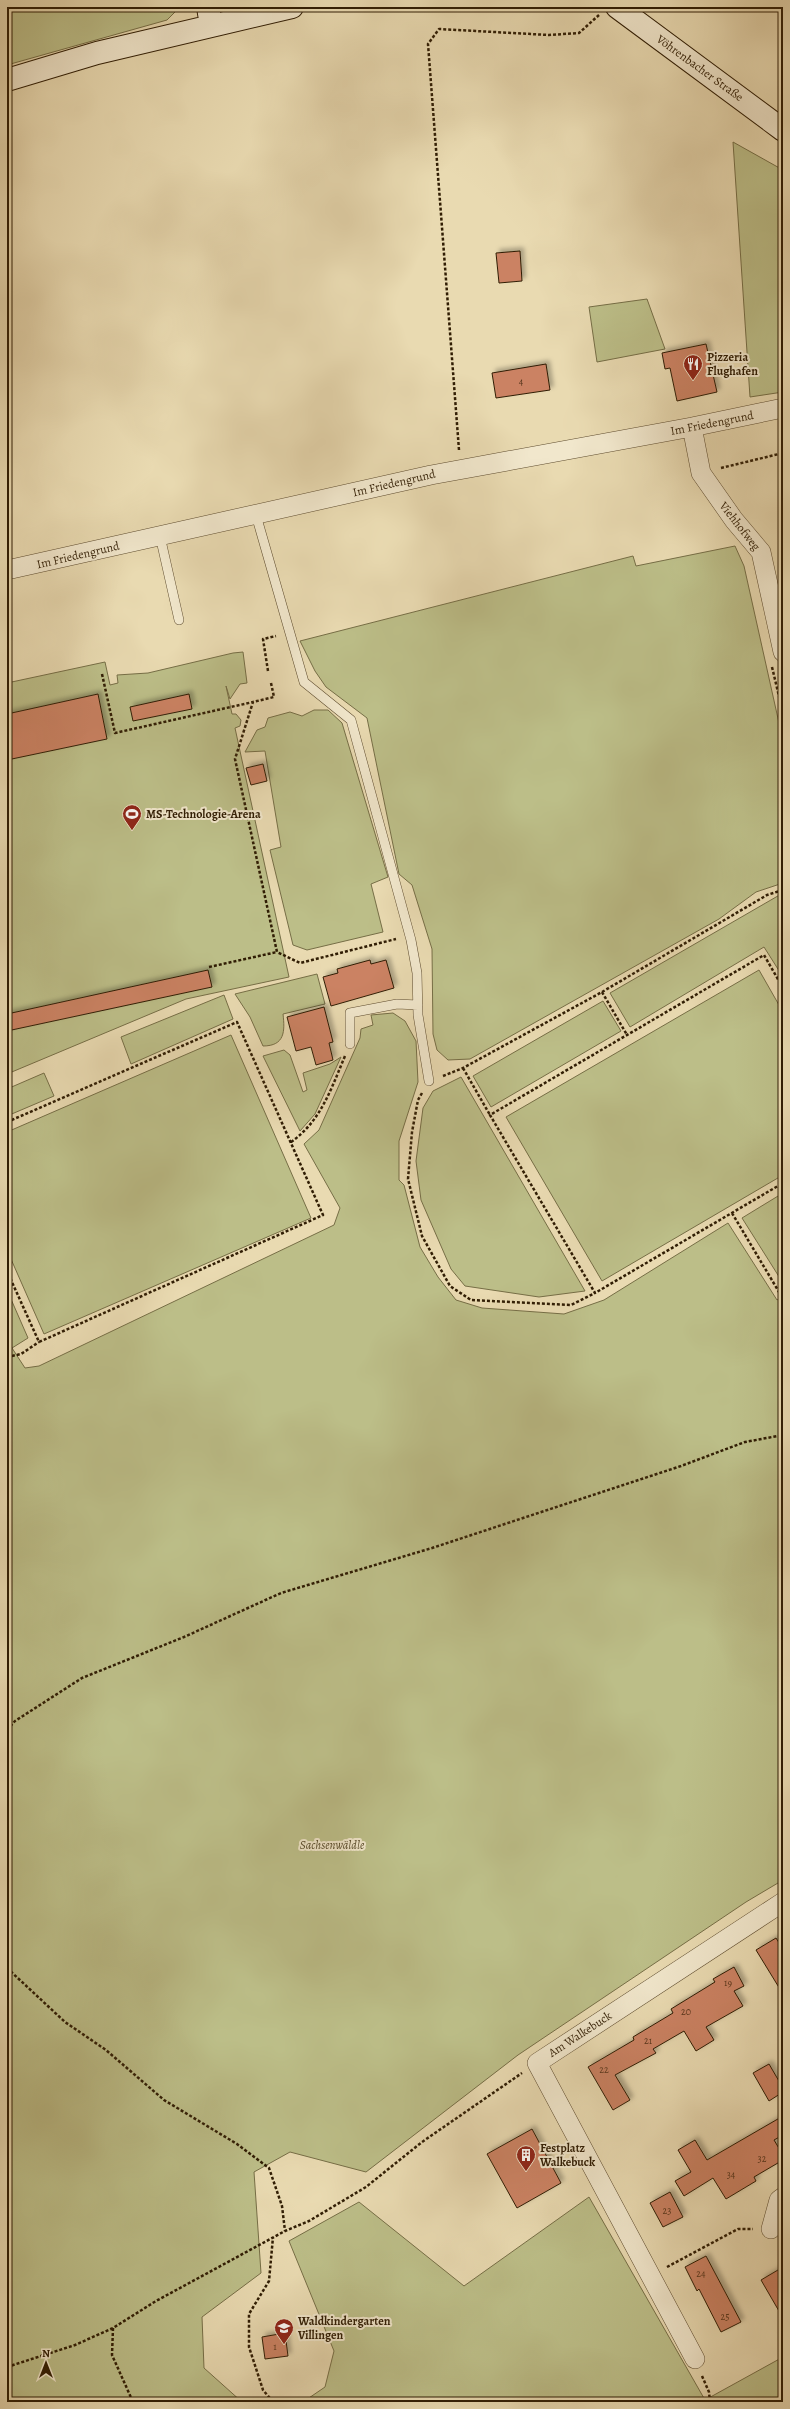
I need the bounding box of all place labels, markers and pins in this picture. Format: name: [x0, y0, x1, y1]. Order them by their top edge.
place label: Pizzeria Flughafen: [707, 349, 758, 379]
restaurant icon: Pizzeria Flughafen: [682, 353, 704, 381]
sports icon: MS-Technologie-Arena: [121, 803, 143, 831]
place label: MS-Technologie-Arena: [146, 806, 261, 822]
place label: Festplatz Walkebuck: [539, 2140, 596, 2170]
building icon: Festplatz Walkebuck: [515, 2144, 537, 2172]
place label: Waldkindergarten Villingen: [297, 2313, 391, 2343]
school or university icon: Waldkindergarten Villingen: [273, 2317, 295, 2345]

